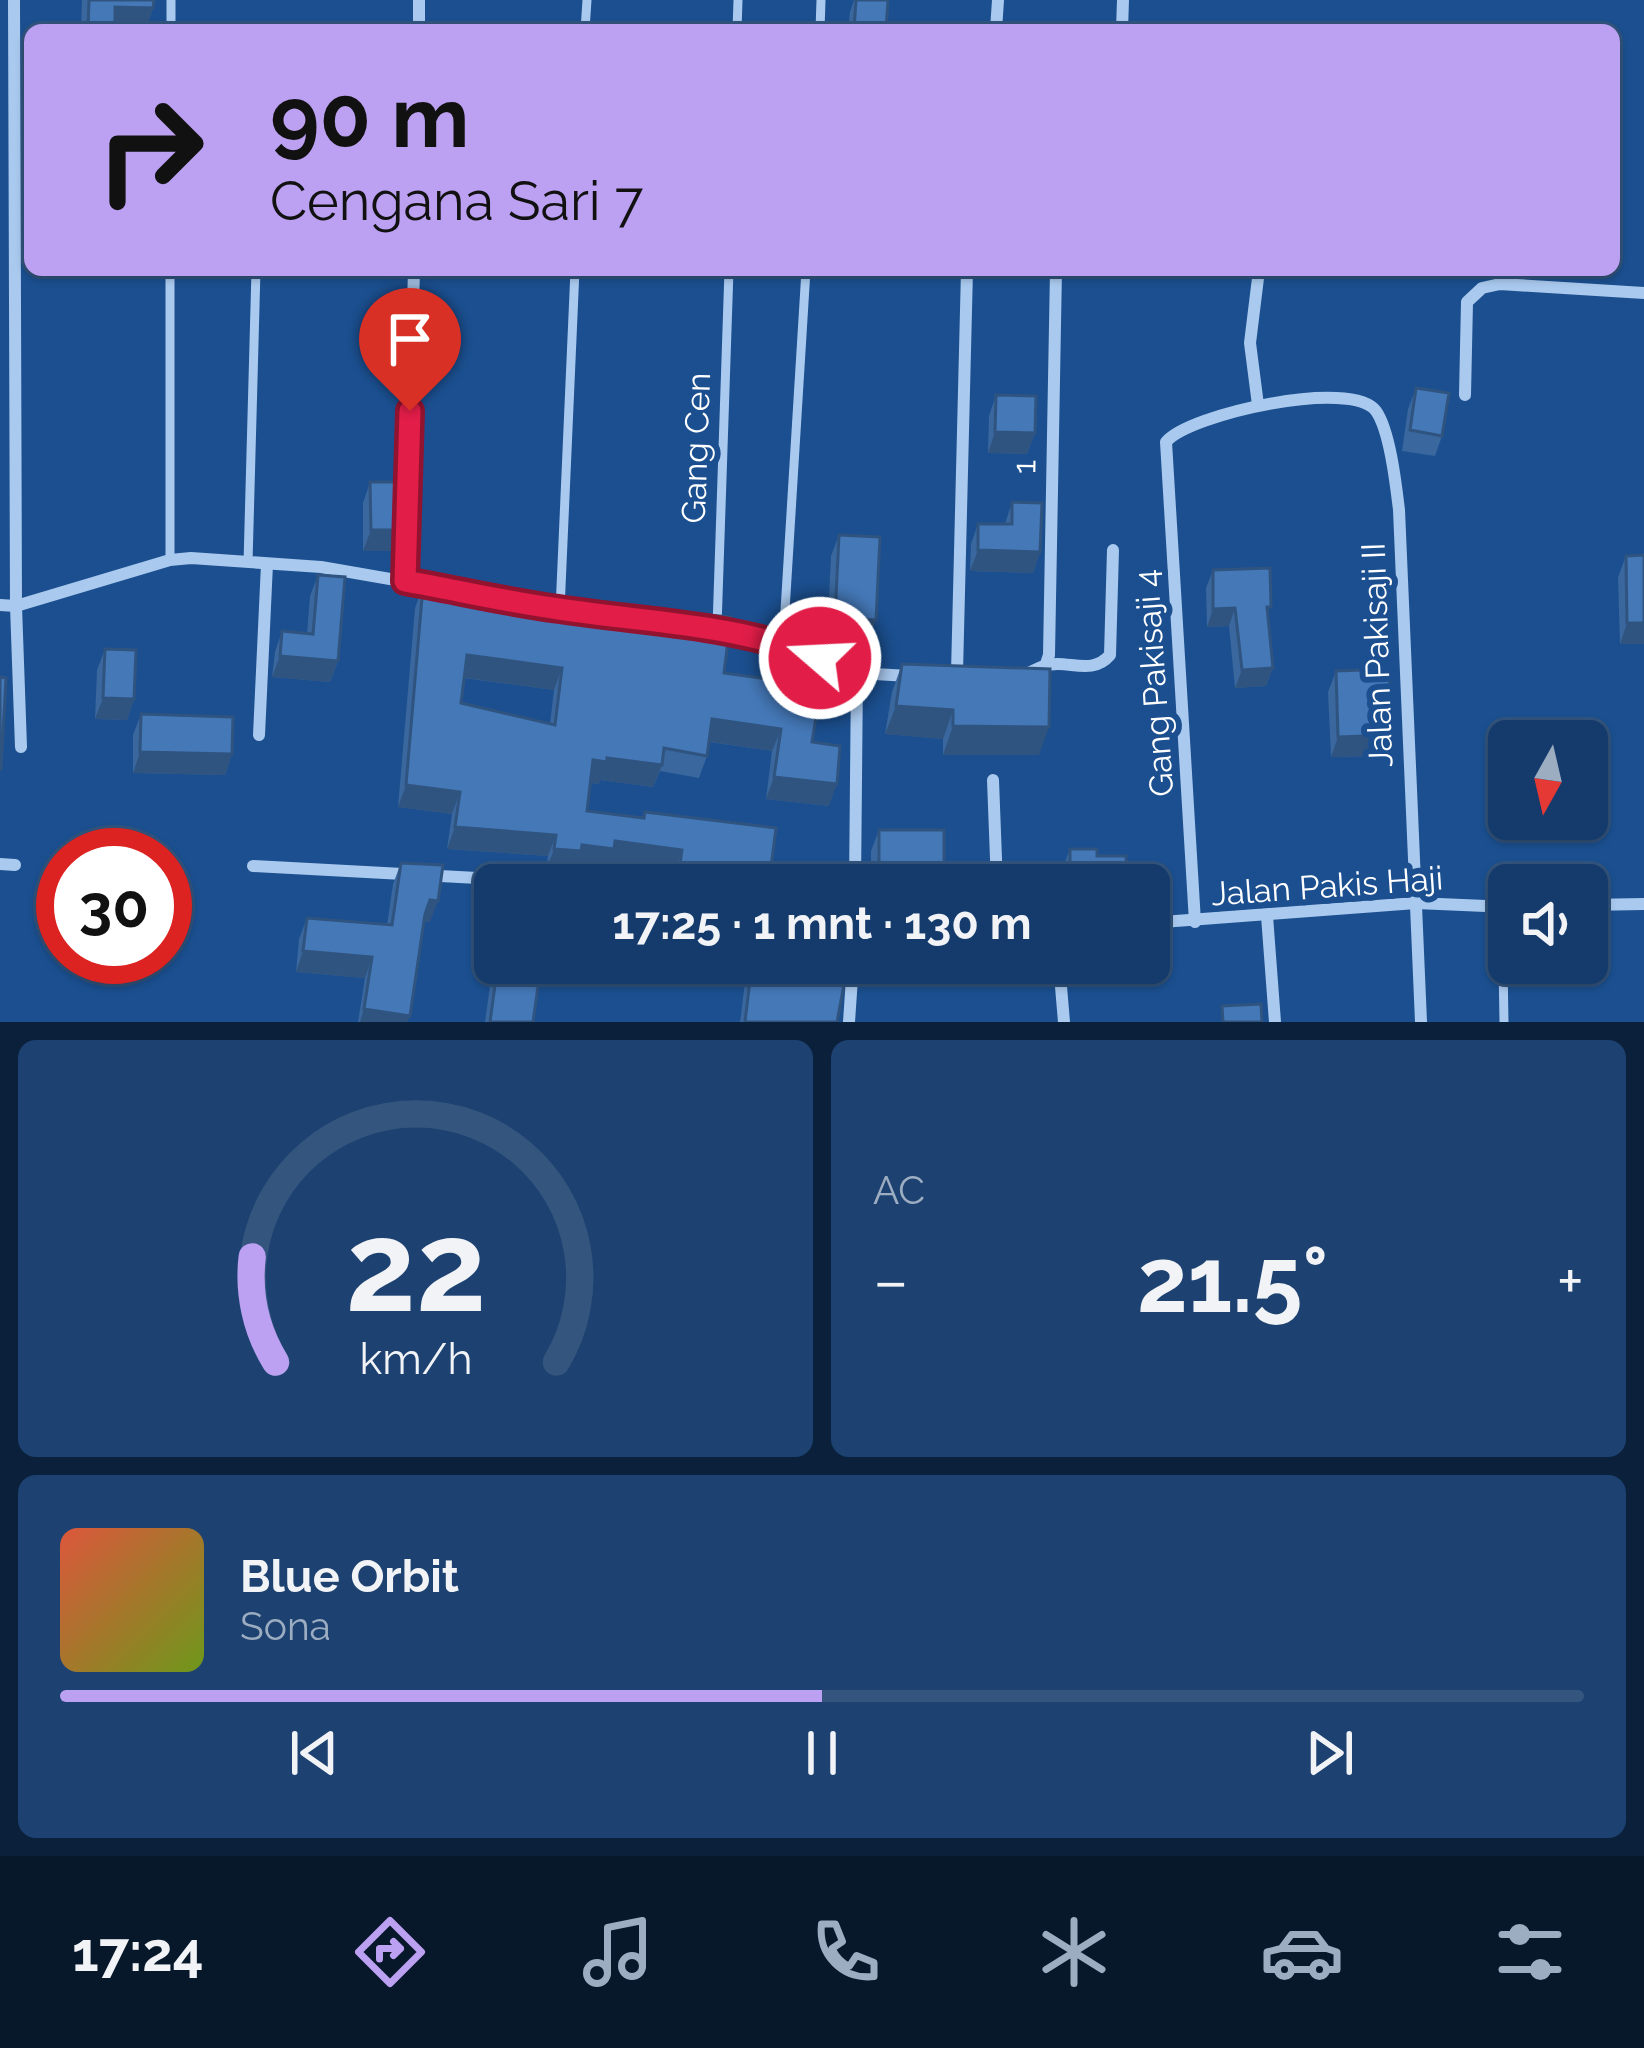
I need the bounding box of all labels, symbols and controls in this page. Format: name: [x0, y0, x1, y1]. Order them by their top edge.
text: 90 m: [270, 68, 469, 167]
icon: right: [72, 72, 228, 228]
text: Cengana Sari 7: [270, 169, 643, 233]
pin: [359, 288, 461, 411]
icon: arrive: [377, 306, 443, 372]
street label: Gang Cen: [674, 372, 718, 524]
street label: 1: [1004, 460, 1044, 474]
street label: Jalan Pakisaji II: [1354, 542, 1400, 768]
street label: Gang Pakisaji 4: [1127, 568, 1181, 798]
position arrow: [757, 595, 883, 721]
north arrow: [1488, 720, 1608, 840]
map controls: [1488, 720, 1608, 984]
speed limit sign: 30: [36, 828, 192, 984]
street label: Jalan Pakis Haji: [1210, 858, 1444, 914]
button: sound: [1488, 864, 1608, 984]
text: 17:25 · 1 mnt · 130 m: [612, 897, 1032, 950]
text: AC: [873, 1167, 925, 1213]
text: 22: [345, 1194, 486, 1340]
text: 21.5°: [1137, 1227, 1328, 1333]
text: −: [873, 1242, 909, 1319]
text: +: [1557, 1242, 1584, 1319]
text: km/h: [359, 1333, 472, 1383]
text: Blue Orbit: [240, 1550, 459, 1603]
text: Sona: [240, 1603, 331, 1649]
icon: previous: [281, 1720, 347, 1786]
icon: pause: [789, 1720, 855, 1786]
icon: next: [1297, 1720, 1363, 1786]
icon: directions: [348, 1910, 432, 1994]
icon: music: [576, 1910, 660, 1994]
icon: phone: [804, 1910, 888, 1994]
icon: climate: [1032, 1910, 1116, 1994]
icon: car: [1260, 1910, 1344, 1994]
icon: filters: [1488, 1910, 1572, 1994]
text: 17:24: [72, 1920, 204, 1984]

